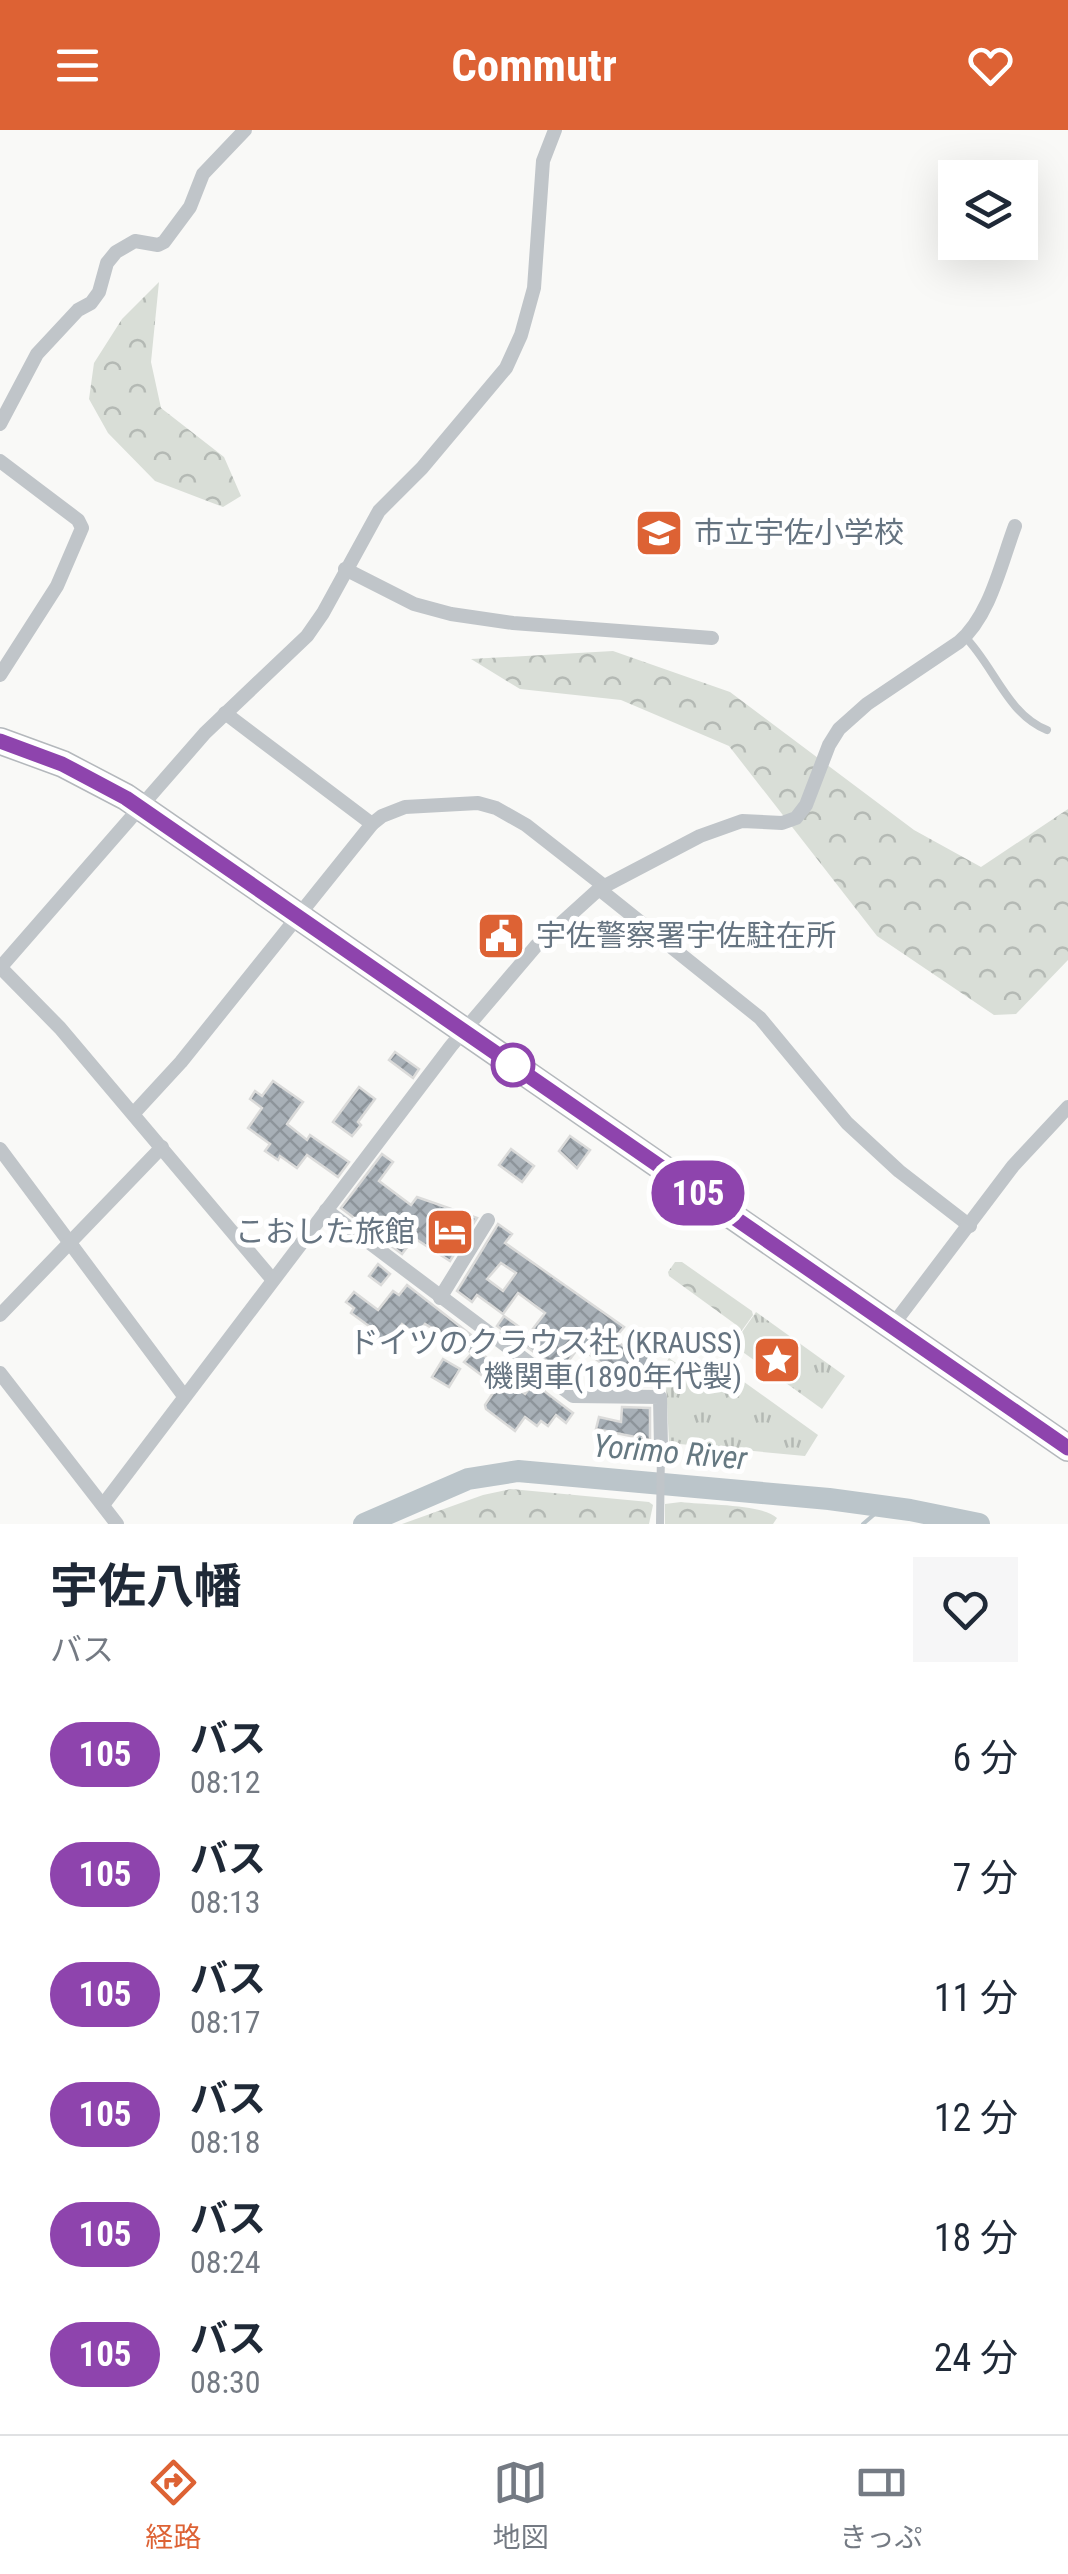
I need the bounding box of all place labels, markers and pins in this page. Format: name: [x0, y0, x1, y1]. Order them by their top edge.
school or university icon: 市立宇佐小学校: [633, 507, 685, 559]
place label: 市立宇佐小学校: [694, 515, 904, 550]
public building icon: 宇佐警察署宇佐駐在所: [475, 910, 527, 962]
place label: 宇佐警察署宇佐駐在所: [536, 918, 836, 953]
unlabelled marker: [492, 1044, 534, 1086]
hotel icon: こおした旅館: [424, 1206, 476, 1258]
place label: こおした旅館: [235, 1214, 415, 1249]
place label: ドイツのクラウス社 (KRAUSS) 機関車(1890年代製): [349, 1325, 742, 1394]
place icon: ドイツのクラウス社 (KRAUSS) 機関車(1890年代製): [751, 1334, 803, 1386]

